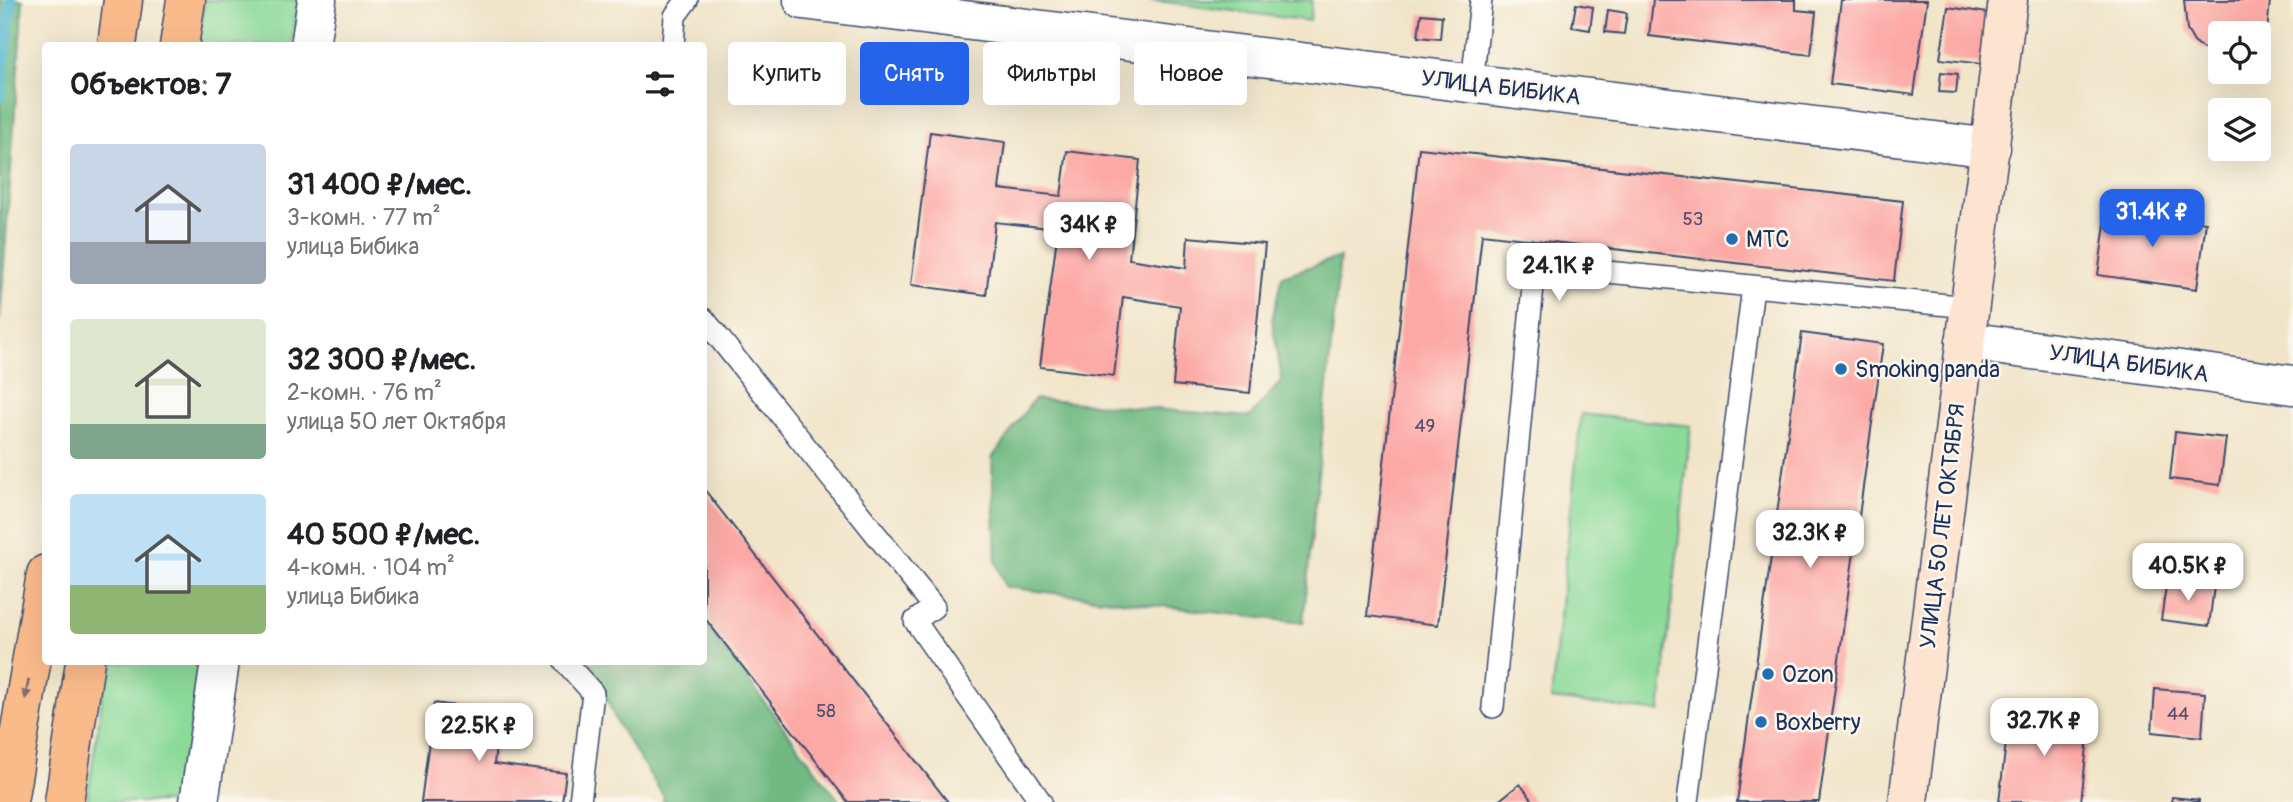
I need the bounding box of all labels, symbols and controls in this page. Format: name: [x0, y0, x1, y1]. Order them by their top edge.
map controls: [2208, 21, 2271, 161]
button: locate: [2208, 21, 2271, 84]
chip: Купить: [728, 42, 846, 105]
chip: Снять: [860, 42, 969, 105]
chip: Фильтры: [983, 42, 1120, 105]
chip: Новое: [1134, 42, 1247, 105]
street label: УЛИЦА БИБИКА: [1419, 63, 1583, 112]
icon: filters: [641, 65, 679, 103]
text: Объектов: 7: [70, 66, 231, 103]
button: layers: [2208, 98, 2271, 161]
text: 31 400 ₽/мес.: [287, 166, 472, 203]
icon: home: [126, 172, 210, 256]
pin: 31.4K ₽: [2087, 190, 2217, 249]
text: 31.4K ₽: [2116, 197, 2188, 226]
pin: 34K ₽: [1040, 202, 1138, 262]
text: 3-комн. · 77 m²: [287, 203, 441, 232]
house number: 53: [1683, 207, 1703, 231]
text: 34K ₽: [1060, 210, 1118, 239]
place label: МТС: [1746, 225, 1790, 254]
marker: МТС: [1724, 231, 1740, 247]
text: улица Бибика: [287, 232, 419, 261]
pin: 24.1K ₽: [1494, 244, 1624, 303]
text: 24.1K ₽: [1523, 251, 1595, 280]
street label: УЛИЦА БИБИКА: [2047, 338, 2211, 389]
text: 32 300 ₽/мес.: [287, 341, 476, 378]
icon: home: [126, 347, 210, 431]
place label: Smoking panda: [1855, 355, 2000, 384]
marker: Smoking panda: [1833, 361, 1849, 377]
text: 2-комн. · 76 m²: [287, 378, 442, 407]
street label: УЛИЦА 50 ЛЕТ ОКТЯБРЯ: [1913, 402, 1972, 650]
text: улица 50 лет Октября: [287, 407, 506, 436]
house number: 49: [1415, 414, 1435, 438]
pin: 32.3K ₽: [1745, 510, 1875, 570]
text: 40 500 ₽/мес.: [287, 516, 480, 553]
text: 32.3K ₽: [1772, 518, 1848, 547]
icon: home: [126, 522, 210, 606]
pin: 40.5K ₽: [2123, 544, 2253, 603]
text: 40.5K ₽: [2148, 551, 2228, 580]
text: 4-комн. · 104 m²: [287, 553, 455, 582]
text: улица Бибика: [287, 582, 419, 611]
place label: Ozon: [1782, 660, 1834, 689]
marker: Ozon: [1760, 666, 1776, 682]
one-way arrow: [21, 678, 32, 700]
pin: 32.7K ₽: [1979, 698, 2109, 758]
house number: 58: [816, 699, 836, 723]
house number: 44: [2167, 702, 2189, 726]
pin: 22.5K ₽: [414, 704, 544, 763]
text: 32.7K ₽: [2006, 706, 2082, 735]
place label: Boxberry: [1775, 708, 1861, 737]
text: 22.5K ₽: [441, 711, 517, 740]
marker: Boxberry: [1753, 714, 1769, 730]

